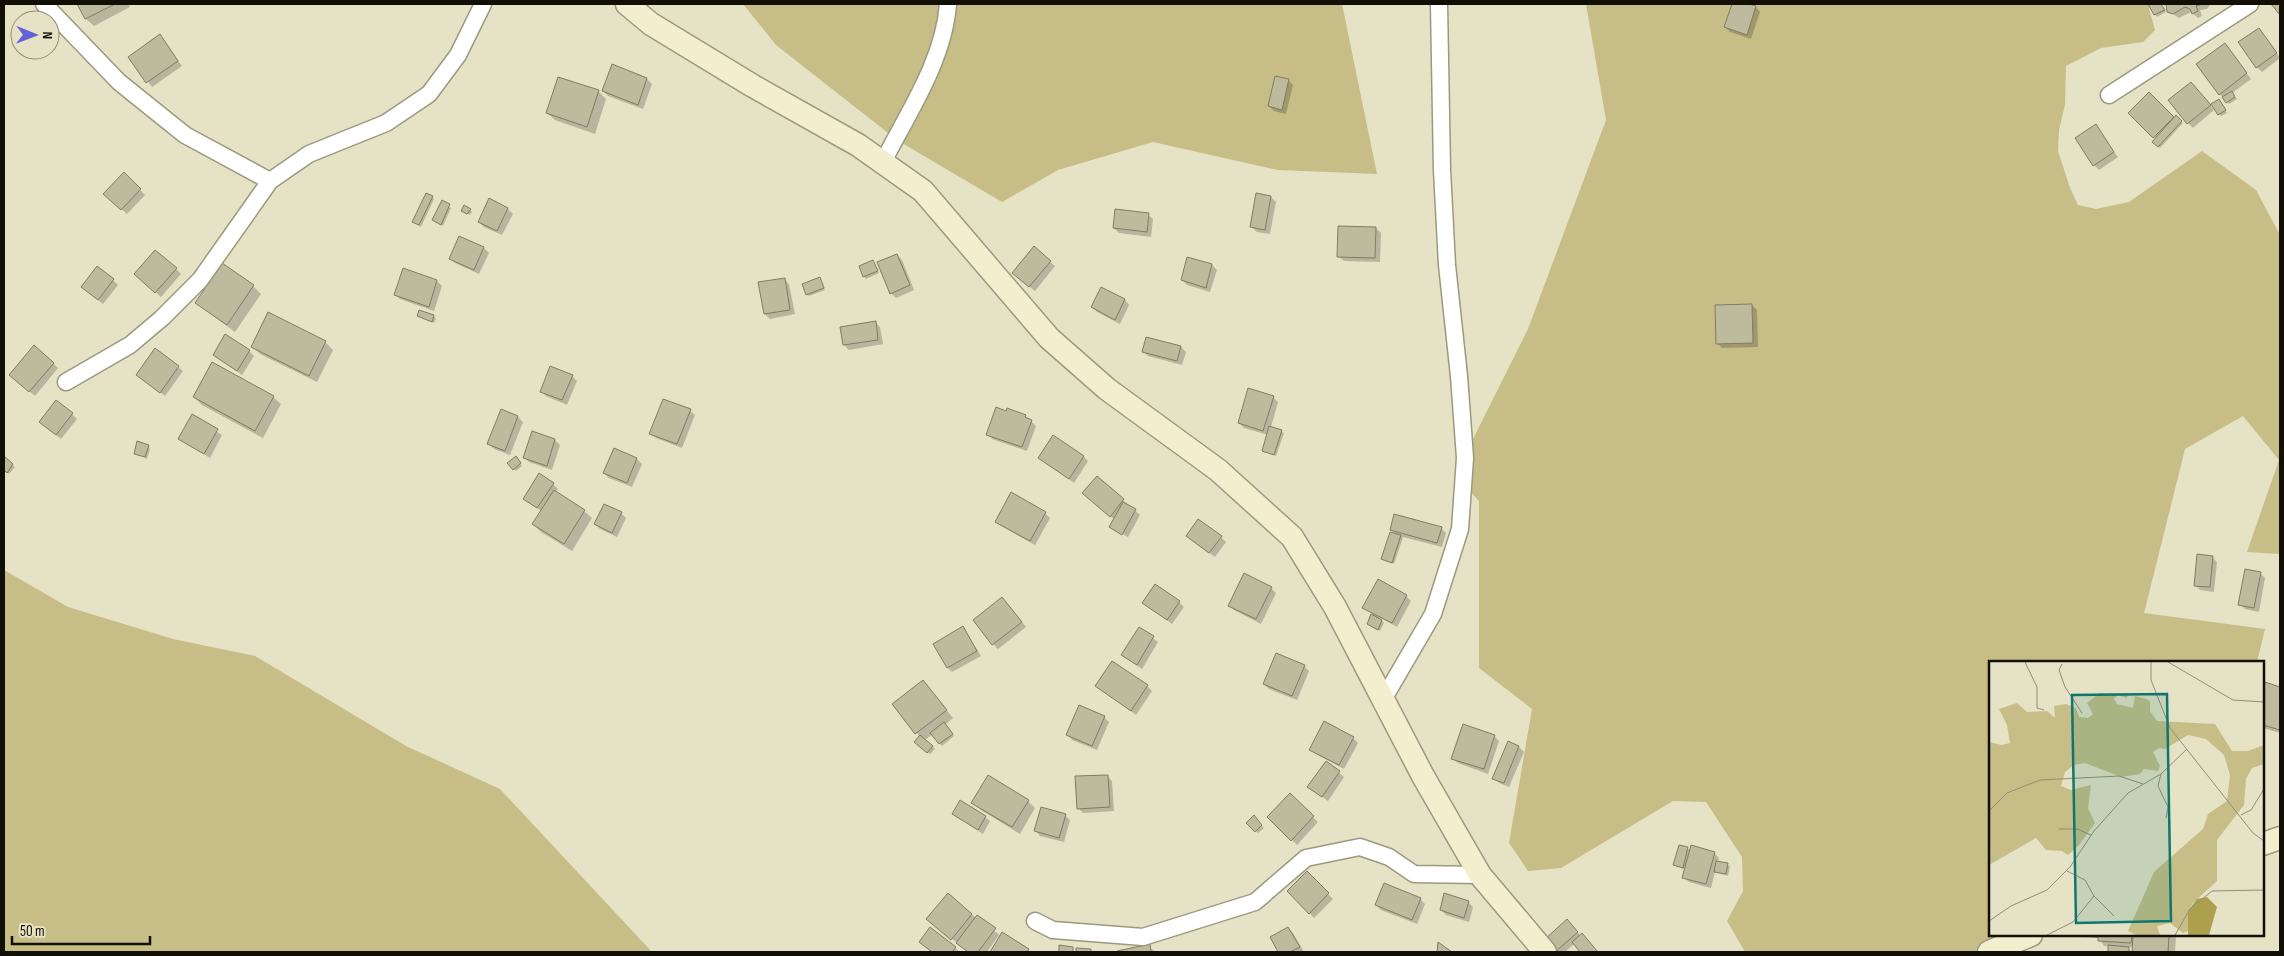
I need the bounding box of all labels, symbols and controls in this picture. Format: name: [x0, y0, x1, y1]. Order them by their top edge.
north arrow: [10, 10, 60, 60]
text: N: [39, 31, 56, 39]
inset map: [1989, 661, 2264, 936]
scale bar: [12, 914, 150, 946]
text: 50 m: [20, 922, 45, 941]

